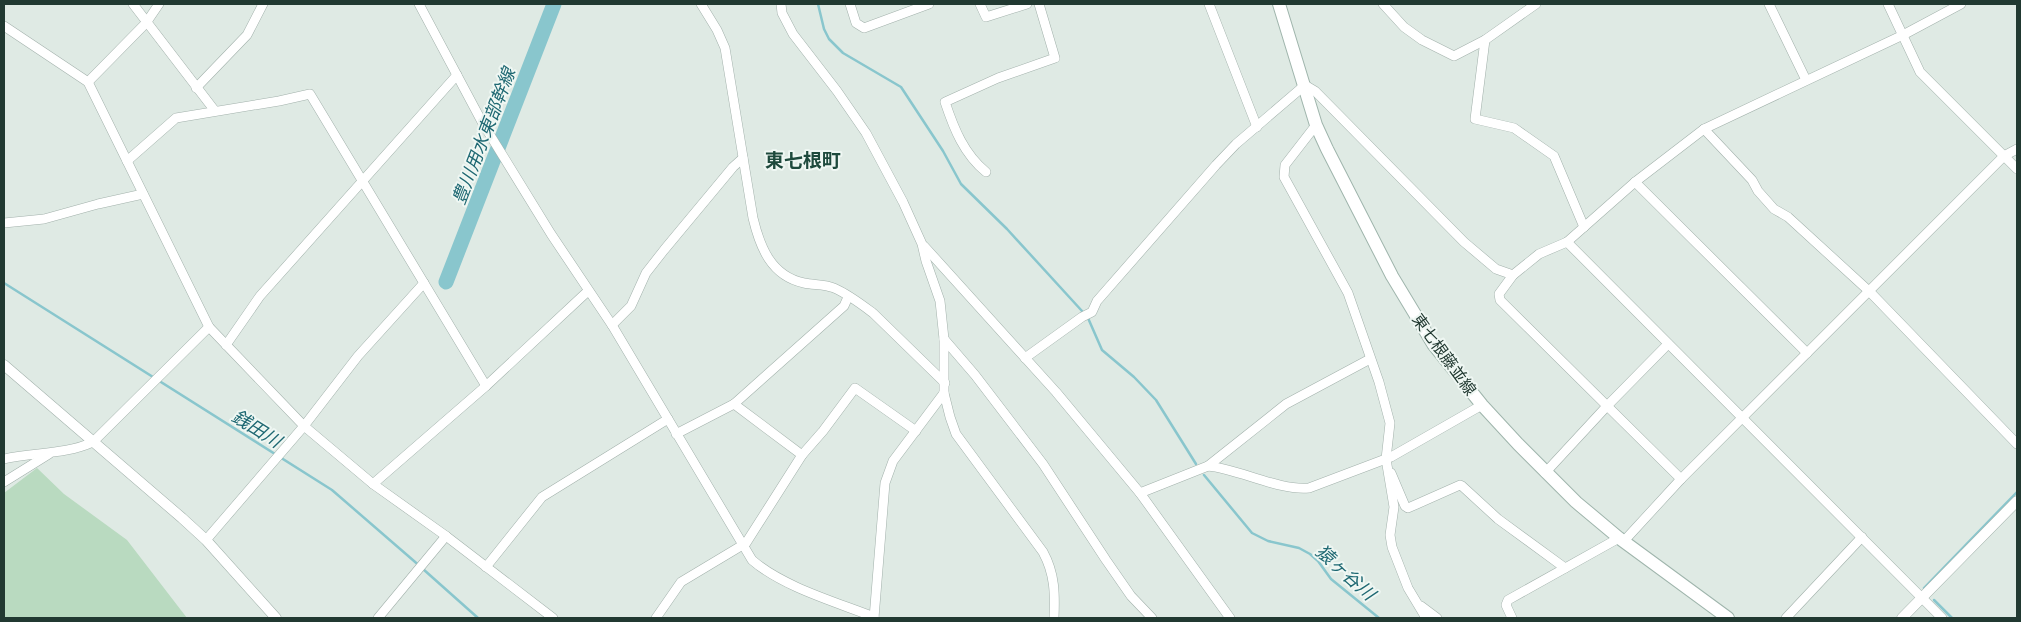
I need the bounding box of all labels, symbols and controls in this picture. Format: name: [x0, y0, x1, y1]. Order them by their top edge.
water label: 豊川用水東部幹線: [447, 63, 520, 207]
district label: 東七根町: [765, 148, 841, 171]
street label: 東七根藤並線: [1409, 310, 1481, 398]
water label: 銭田川: [228, 404, 287, 453]
water label: 猿ヶ谷川: [1312, 540, 1382, 606]

